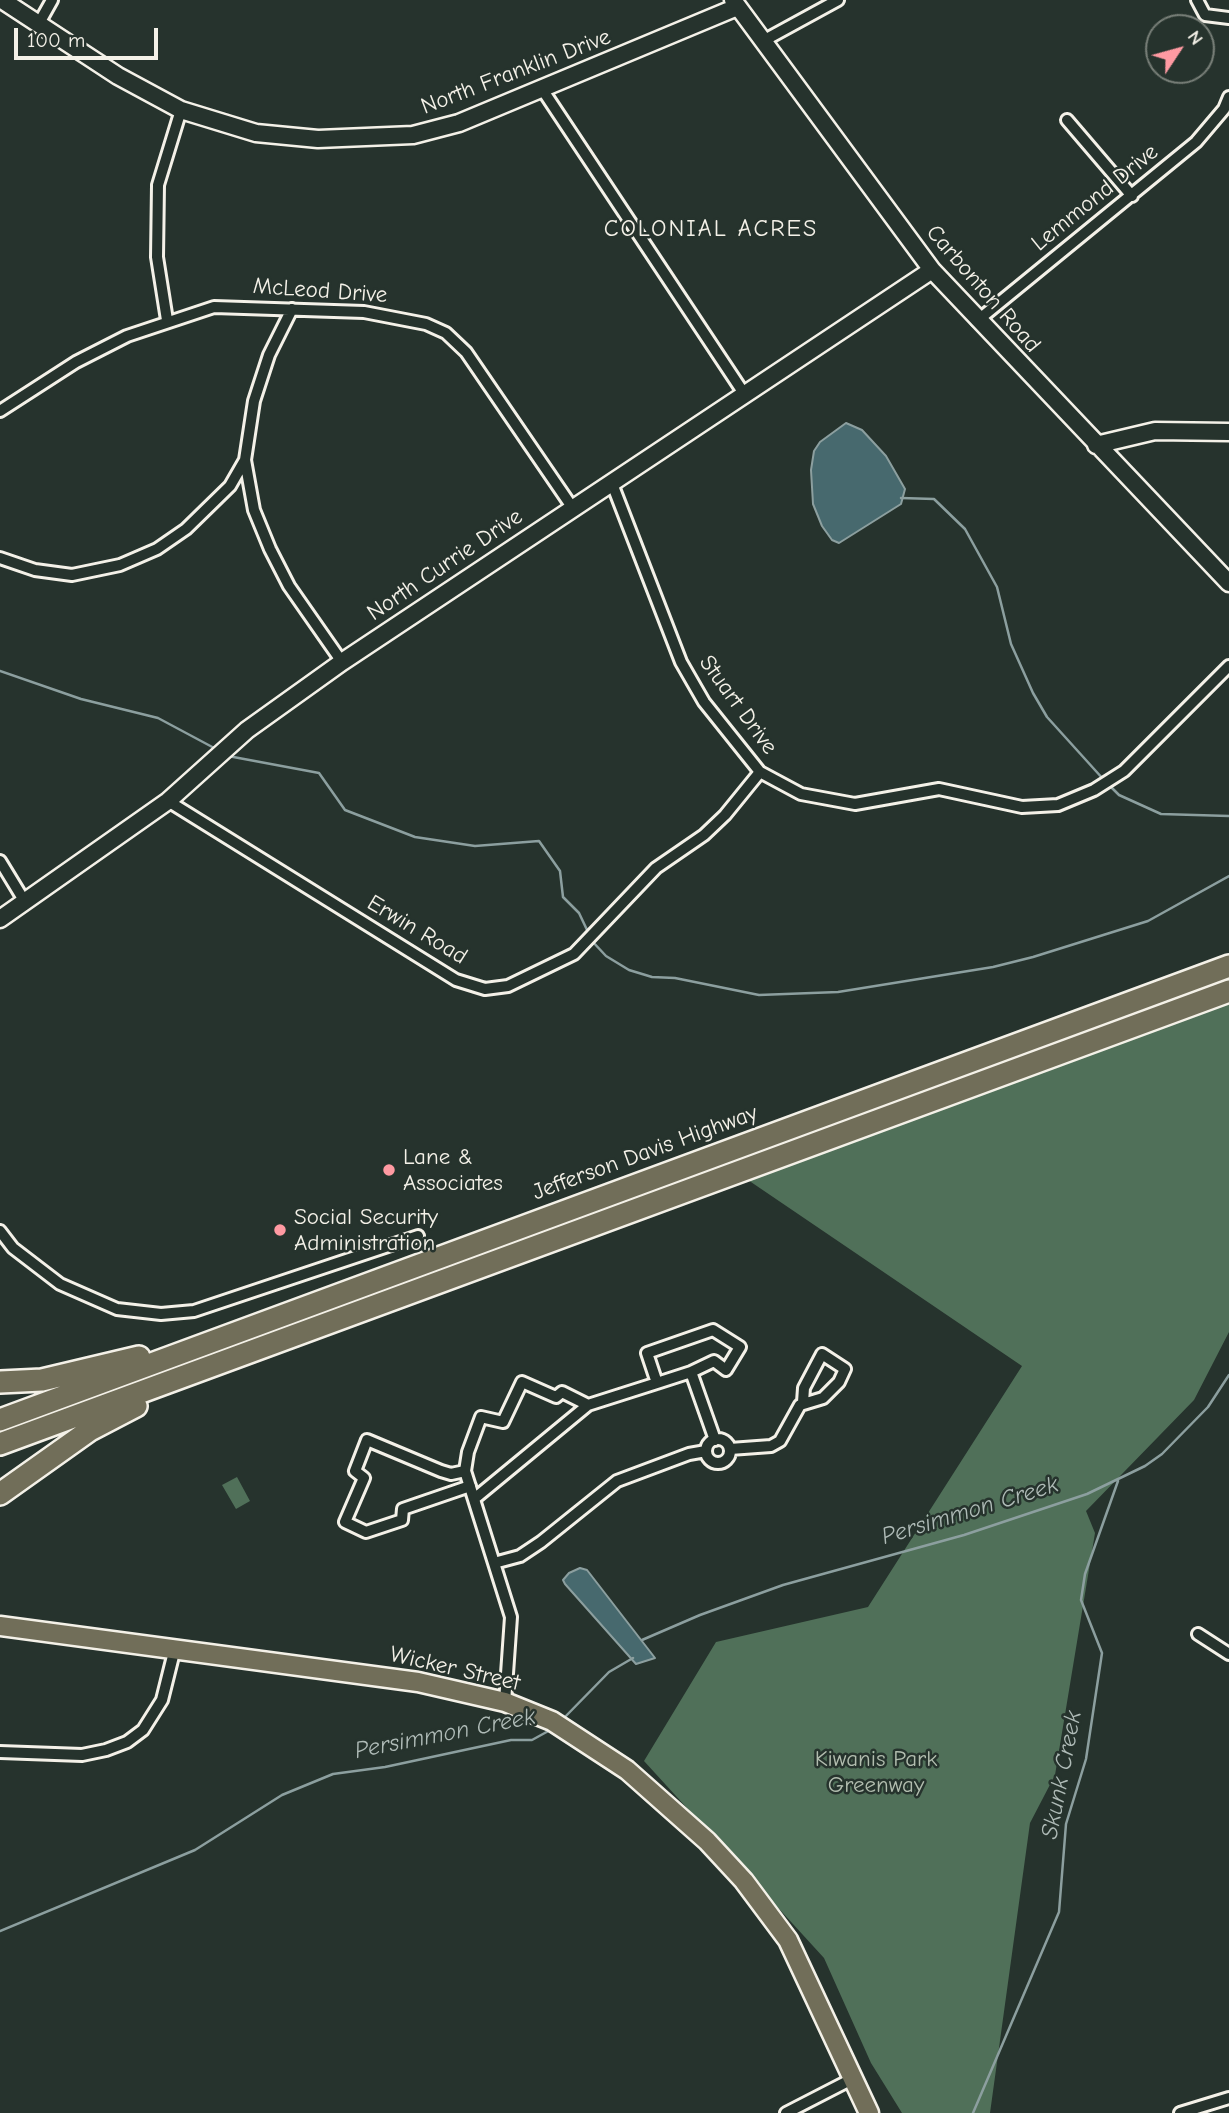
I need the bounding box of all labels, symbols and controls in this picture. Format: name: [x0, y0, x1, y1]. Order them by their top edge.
scale bar: [18, 14, 161, 58]
north arrow: [1145, 14, 1215, 84]
street label: North Franklin Drive: [417, 23, 615, 121]
text: N: [1183, 26, 1208, 49]
text: 100 m: [27, 28, 85, 52]
street label: Lemmond Drive: [1026, 139, 1164, 257]
district label: COLONIAL ACRES: [605, 215, 817, 243]
street label: Carbonton Road: [920, 219, 1046, 359]
street label: McLeod Drive: [252, 273, 388, 309]
street label: North Currie Drive: [362, 503, 528, 627]
street label: Stuart Drive: [693, 650, 783, 760]
street label: Erwin Road: [362, 889, 472, 971]
street label: Jefferson Davis Highway: [529, 1099, 761, 1207]
place label: Lane & Associates: [403, 1143, 503, 1197]
marker: Lane & Associates: [381, 1162, 397, 1178]
place label: Social Security Administration: [294, 1203, 438, 1257]
marker: Social Security Administration: [272, 1222, 288, 1238]
water label: Persimmon Creek: [878, 1470, 1062, 1552]
street label: Wicker Street: [387, 1641, 523, 1697]
water label: Persimmon Creek: [352, 1702, 538, 1766]
water label: Skunk Creek: [1035, 1709, 1089, 1841]
park label: Kiwanis Park Greenway: [815, 1745, 937, 1799]

